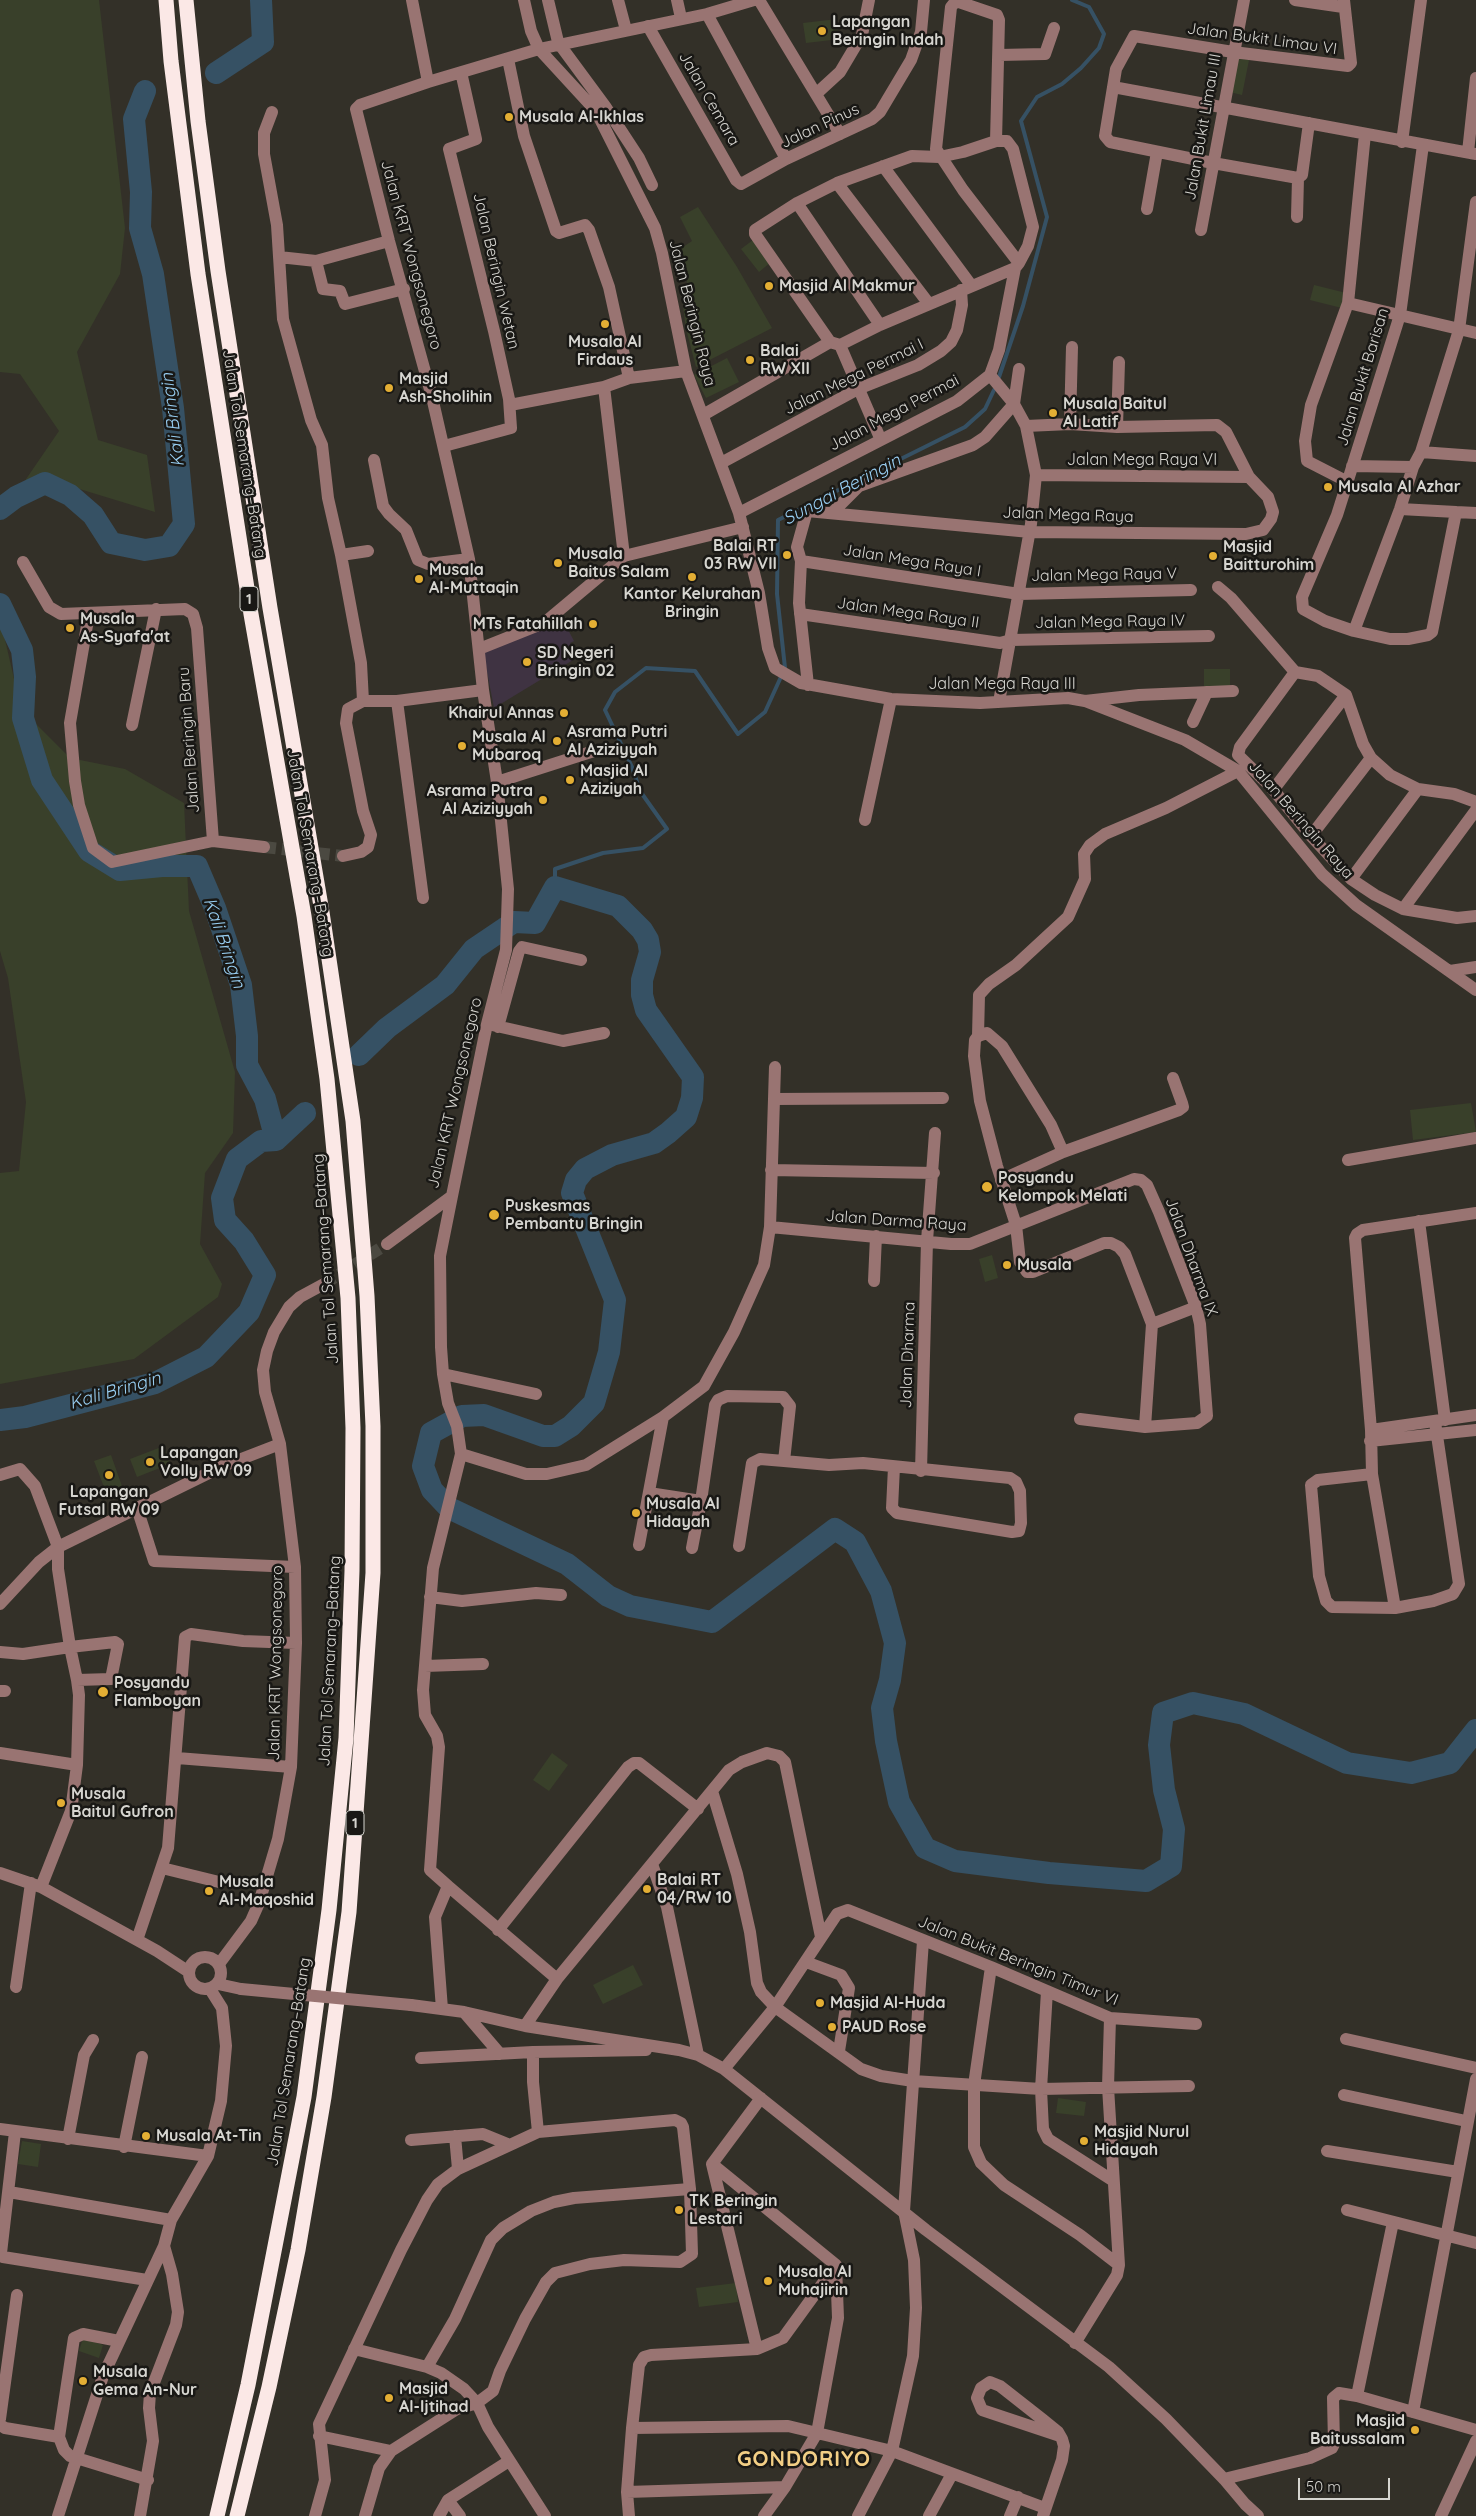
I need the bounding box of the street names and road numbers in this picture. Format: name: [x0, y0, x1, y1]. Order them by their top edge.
street label: Jalan Bukit Limau VI: [1186, 19, 1338, 59]
street label: Jalan Cemara: [674, 49, 744, 149]
street label: Jalan Bukit Limau III: [1181, 52, 1225, 202]
street label: Jalan Pinus: [778, 99, 862, 153]
street label: Jalan KRT Wongsonegoro: [376, 158, 446, 352]
street label: Jalan Beringin Wetan: [469, 191, 523, 351]
street label: Jalan Beringin Raya: [664, 238, 720, 388]
street label: Jalan Bukit Barisan: [1333, 306, 1393, 448]
street label: Jalan Mega Permai I: [781, 335, 927, 419]
street label: Jalan Tol Semarang–Batang: [218, 348, 270, 560]
street label: Jalan Mega Permai: [826, 371, 962, 455]
street label: Jalan Mega Raya VI: [1067, 450, 1217, 470]
street label: Jalan Mega Raya: [1002, 503, 1134, 527]
street label: Jalan Mega Raya I: [842, 541, 982, 581]
street label: Jalan Mega Raya V: [1031, 564, 1177, 586]
road number: 1: [240, 586, 258, 612]
street label: Jalan Mega Raya II: [836, 593, 980, 633]
street label: Jalan Mega Raya IV: [1035, 611, 1185, 633]
street label: Jalan Beringin Baru: [174, 666, 204, 814]
street label: Jalan Mega Raya III: [928, 674, 1076, 694]
street label: Jalan Tol Semarang–Batang: [282, 747, 338, 959]
street label: Jalan Beringin Raya: [1244, 757, 1358, 883]
street label: Jalan KRT Wongsonegoro: [424, 996, 486, 1190]
street label: Jalan Tol Semarang–Batang: [309, 1153, 343, 1365]
street label: Jalan Dharma IX: [1161, 1195, 1221, 1319]
street label: Jalan Darma Raya: [825, 1207, 967, 1235]
street label: Jalan Dharma: [897, 1301, 919, 1409]
street label: Jalan Tol Semarang–Batang: [315, 1555, 345, 1767]
street label: Jalan KRT Wongsonegoro: [265, 1565, 287, 1761]
road number: 1: [346, 1810, 364, 1836]
street label: Jalan Bukit Beringin Timur VI: [915, 1912, 1121, 2010]
street label: Jalan Tol Semarang–Batang: [263, 1956, 315, 2168]

